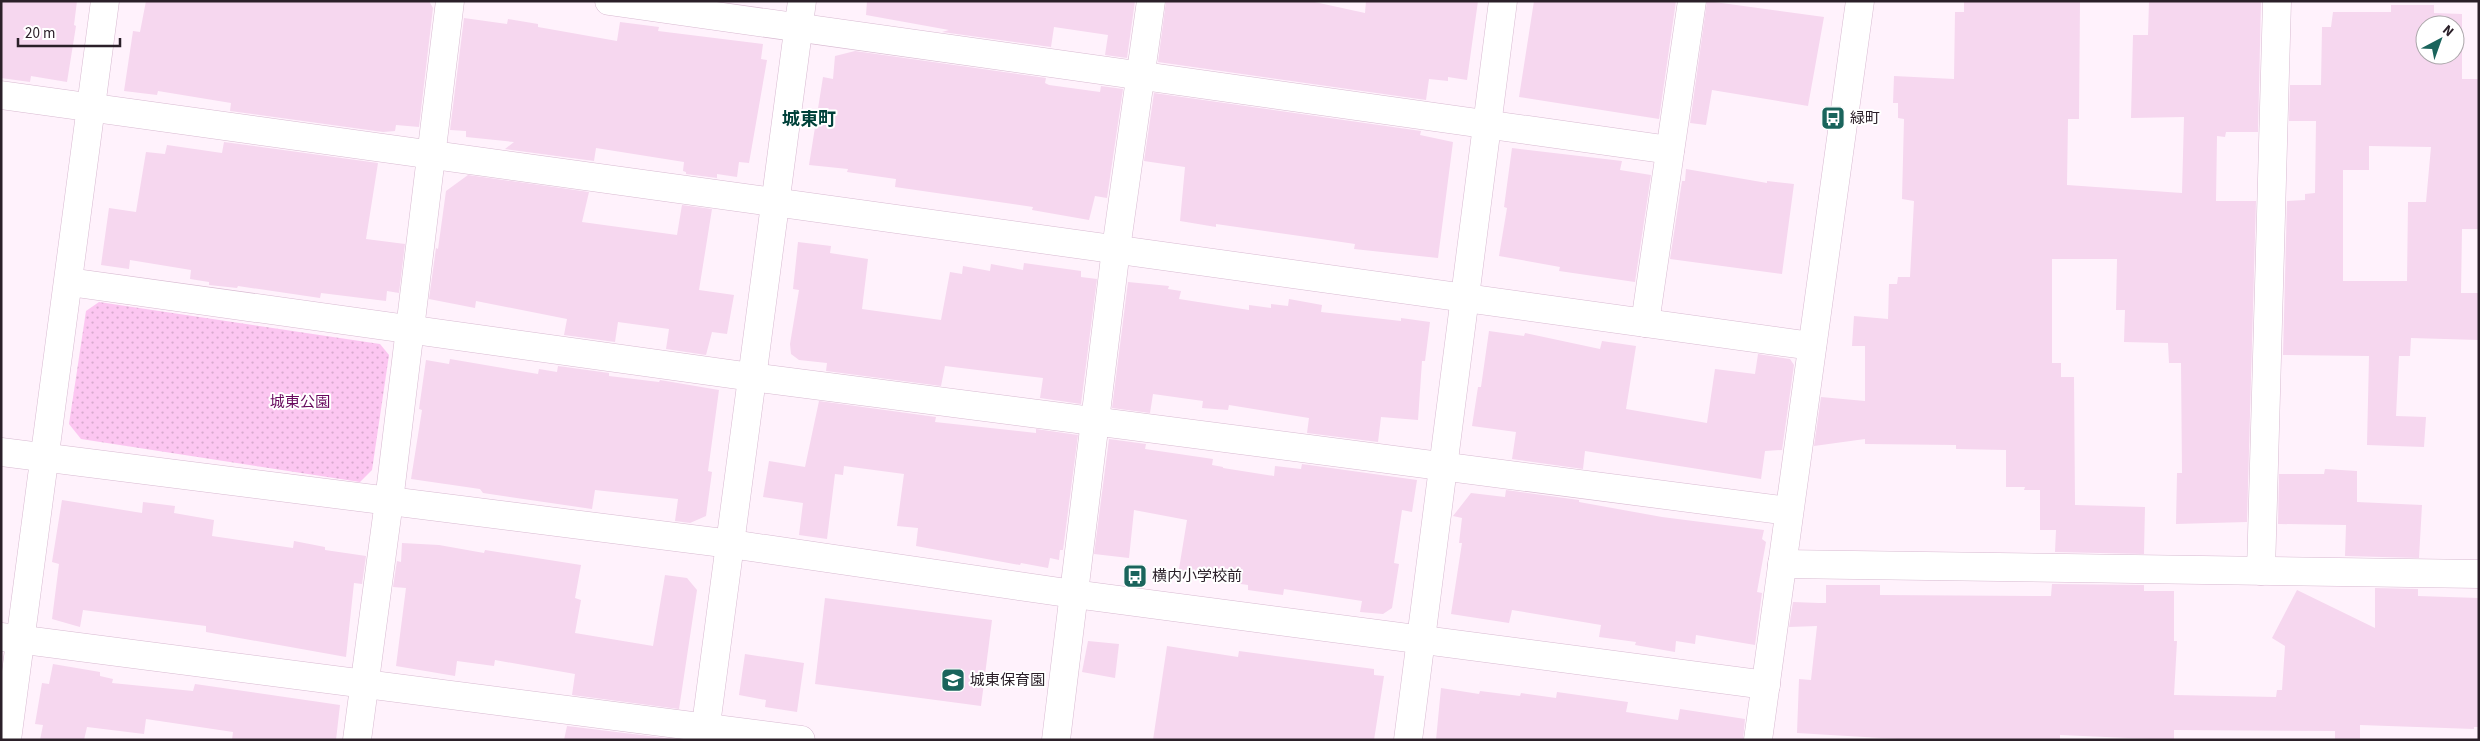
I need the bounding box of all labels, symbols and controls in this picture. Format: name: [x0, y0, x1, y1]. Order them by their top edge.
scale bar: [18, 15, 120, 47]
north arrow: [2415, 15, 2465, 65]
text: N: [2438, 20, 2458, 42]
text: 20 m: [25, 23, 55, 44]
bus stop icon: 緑町: [1820, 105, 1846, 131]
district label: 城東町: [782, 107, 836, 132]
place label: 緑町: [1850, 108, 1880, 129]
park label: 城東公園: [270, 392, 330, 413]
bus stop icon: 横内小学校前: [1122, 563, 1148, 589]
place label: 横内小学校前: [1152, 566, 1242, 587]
school or university icon: 城東保育園: [940, 667, 966, 693]
place label: 城東保育園: [970, 670, 1045, 691]

